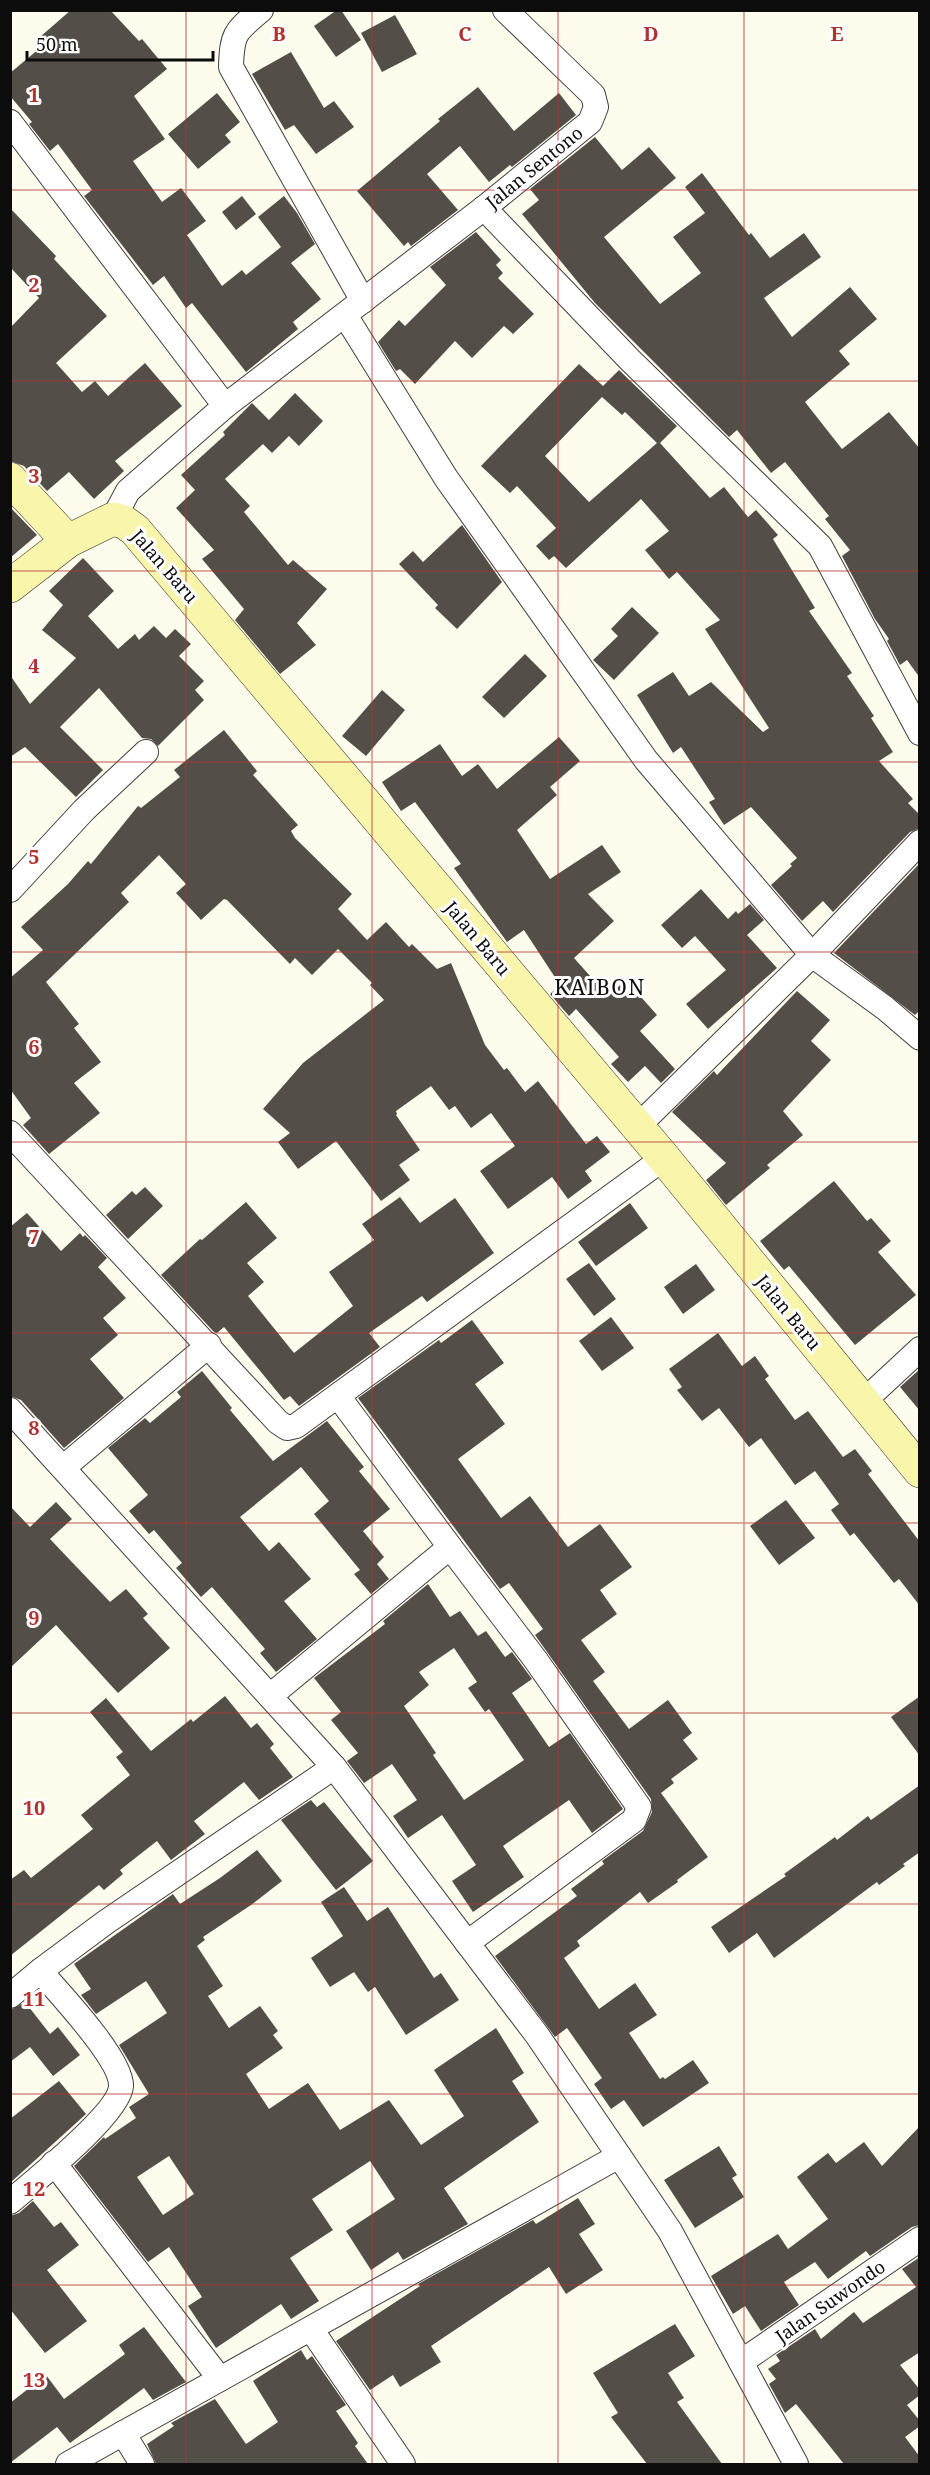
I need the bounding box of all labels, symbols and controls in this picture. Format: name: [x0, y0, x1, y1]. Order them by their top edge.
text: B: [272, 20, 286, 47]
text: C: [458, 20, 472, 47]
text: D: [643, 20, 659, 47]
text: E: [830, 20, 844, 47]
scale bar: [27, 24, 213, 62]
text: 50 m: [36, 32, 78, 56]
text: 1: [28, 81, 40, 108]
street label: Jalan Sentono: [480, 120, 588, 214]
text: 2: [28, 271, 40, 298]
text: 3: [28, 462, 40, 489]
street label: Jalan Baru: [126, 523, 204, 608]
text: 4: [28, 652, 40, 679]
text: 5: [28, 843, 40, 870]
street label: Jalan Baru: [439, 895, 517, 981]
district label: KAIBON: [554, 973, 646, 1001]
text: 6: [28, 1033, 40, 1060]
text: 7: [28, 1223, 40, 1250]
street label: Jalan Baru: [751, 1269, 827, 1355]
text: 8: [28, 1414, 40, 1441]
text: 9: [28, 1604, 40, 1631]
text: 10: [23, 1794, 45, 1821]
text: 11: [23, 1985, 45, 2012]
text: 12: [23, 2175, 45, 2202]
street label: Jalan Suwondo: [770, 2254, 890, 2348]
text: 13: [23, 2366, 45, 2393]

